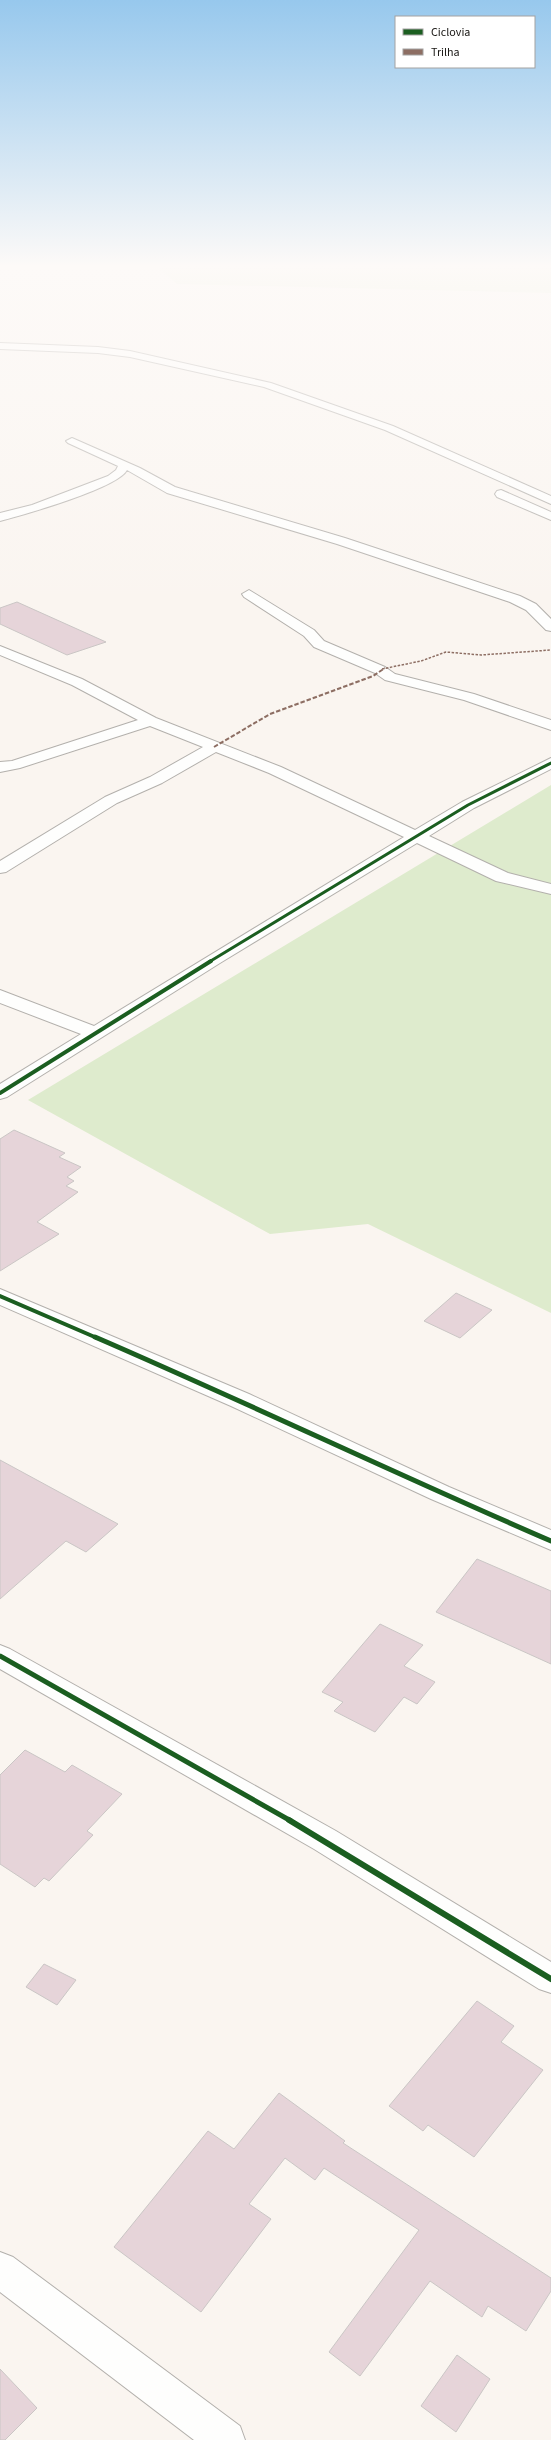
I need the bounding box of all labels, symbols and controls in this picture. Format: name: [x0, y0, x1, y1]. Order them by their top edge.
legend: [395, 16, 535, 68]
text: Ciclovia: [431, 24, 470, 41]
text: Trilha: [431, 44, 460, 61]

